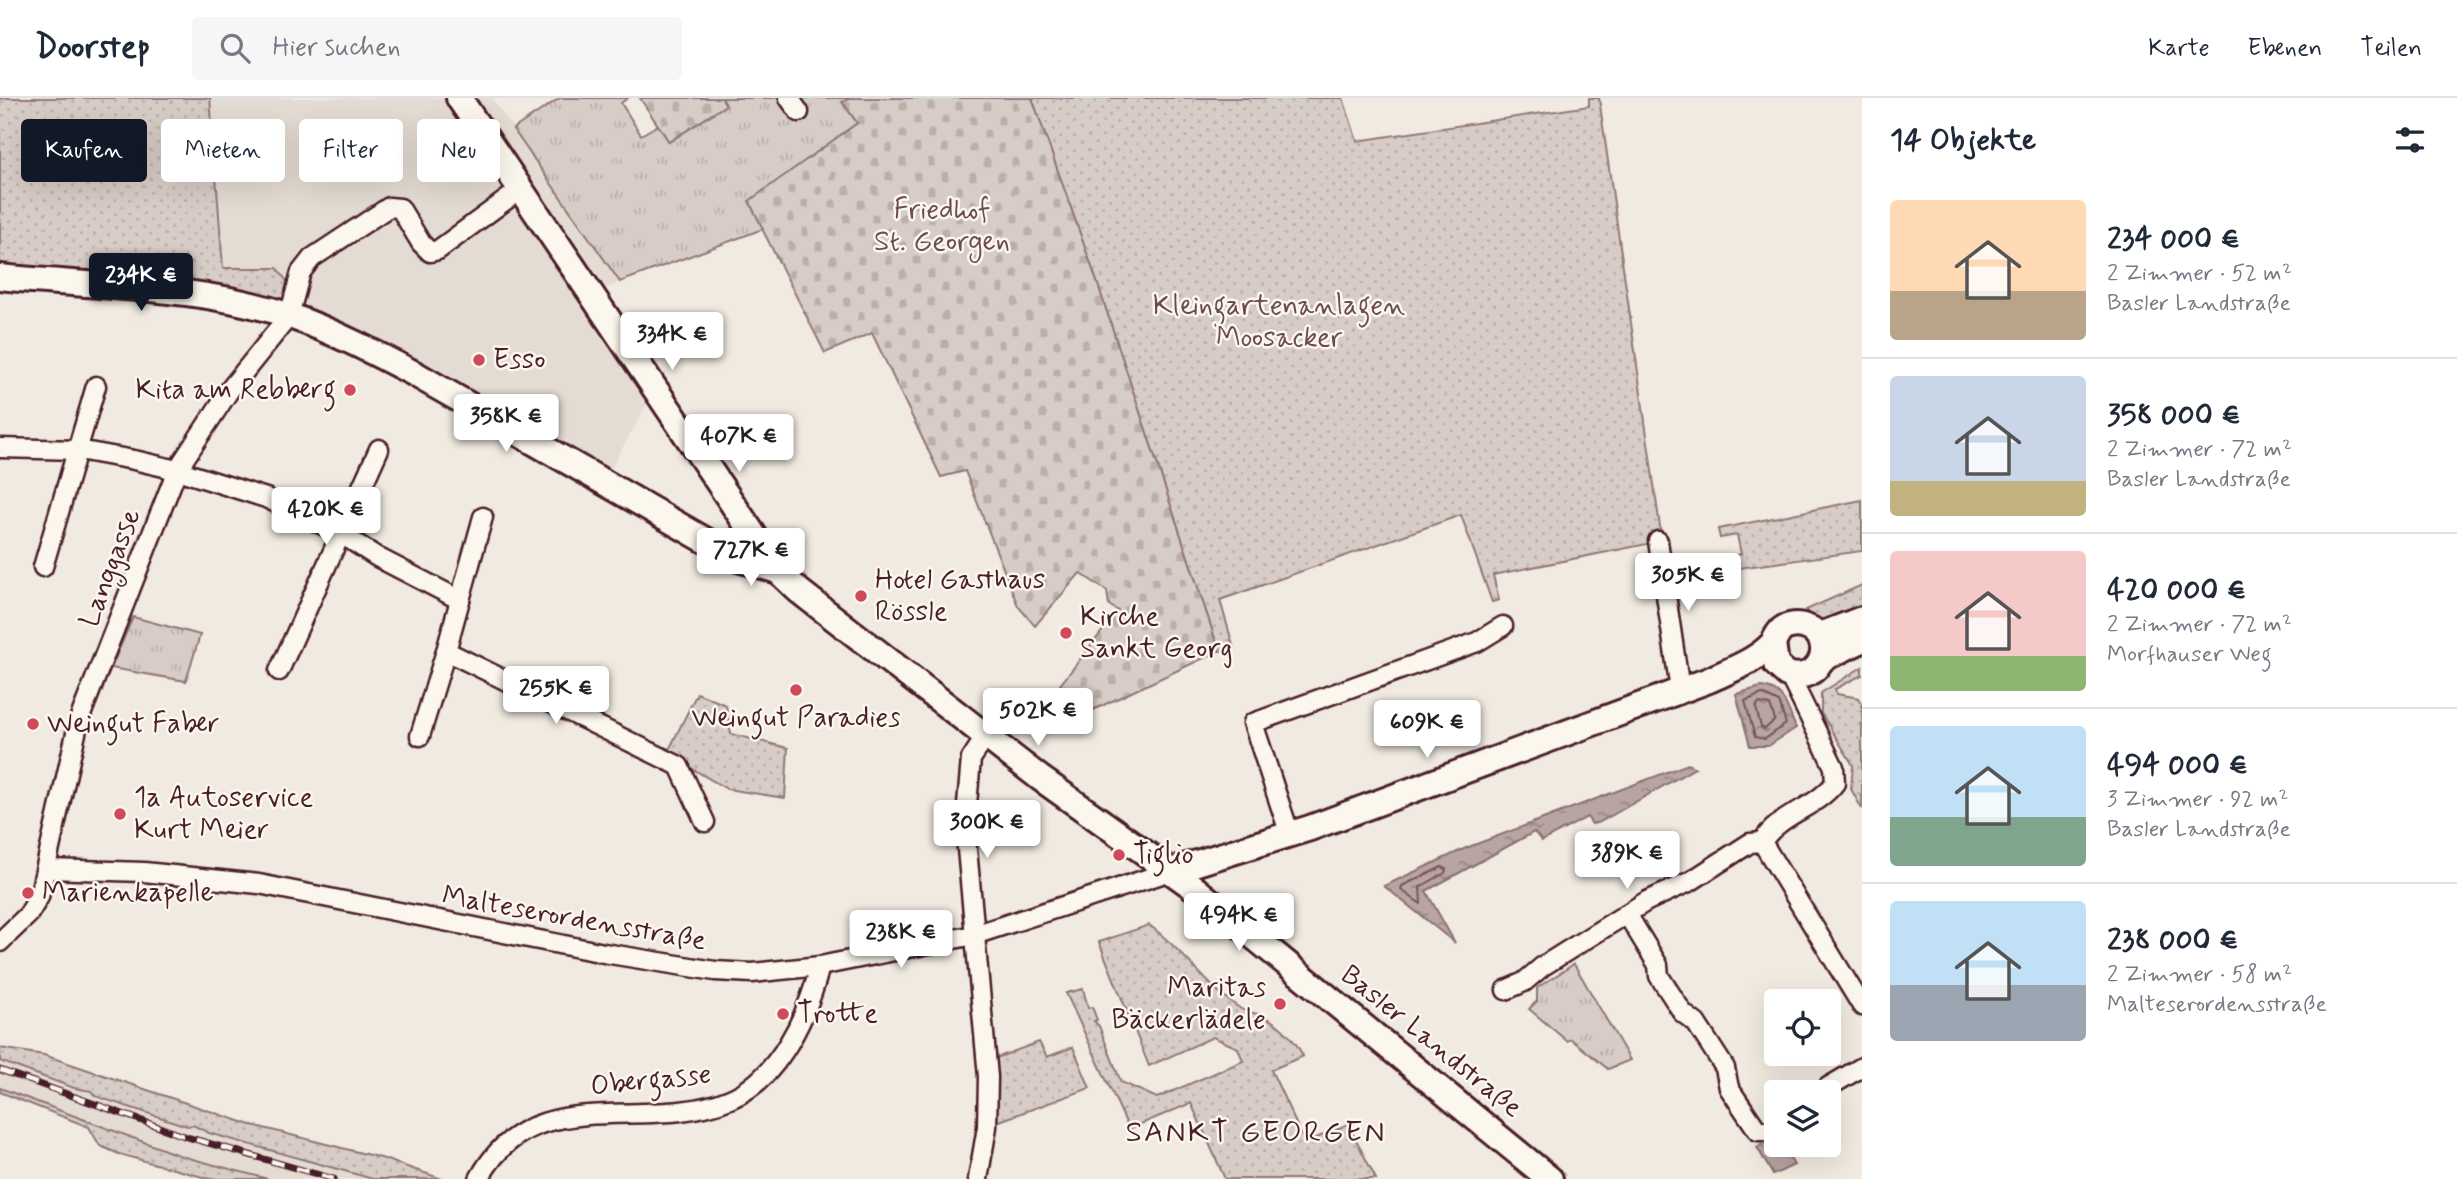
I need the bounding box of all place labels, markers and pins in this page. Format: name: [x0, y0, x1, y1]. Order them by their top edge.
pin: 234K €: [84, 254, 198, 313]
pin: 334K €: [615, 313, 729, 372]
place label: Esso: [493, 342, 546, 379]
marker: Esso: [471, 352, 487, 368]
place label: Kita am Rebberg: [136, 372, 336, 412]
marker: Kita am Rebberg: [342, 382, 358, 398]
pin: 358K €: [449, 394, 563, 454]
pin: 407K €: [682, 414, 796, 474]
pin: 420K €: [269, 488, 383, 547]
pin: 727K €: [694, 528, 808, 588]
pin: 305K €: [1631, 554, 1745, 613]
place label: Hotel Gasthaus Rössle: [875, 562, 1045, 631]
marker: Hotel Gasthaus Rössle: [853, 588, 869, 604]
place label: Kirche Sankt Georg: [1080, 599, 1233, 668]
marker: Kirche Sankt Georg: [1058, 625, 1074, 641]
pin: 255K €: [499, 666, 613, 726]
marker: Weingut Paradies: [788, 682, 804, 698]
pin: 502K €: [981, 688, 1095, 748]
place label: Weingut Paradies: [691, 700, 901, 740]
pin: 609K €: [1370, 700, 1484, 760]
place label: Weingut Faber: [47, 706, 220, 746]
marker: Weingut Faber: [25, 716, 41, 732]
place label: 1a Autoservice Kurt Meier: [134, 780, 313, 849]
pin: 300K €: [930, 800, 1044, 860]
marker: 1a Autoservice Kurt Meier: [112, 806, 128, 822]
pin: 389K €: [1570, 832, 1684, 891]
place label: Tiglio: [1133, 837, 1194, 877]
marker: Tiglio: [1111, 847, 1127, 863]
place label: Marienkapelle: [42, 875, 214, 912]
marker: Marienkapelle: [20, 885, 36, 901]
pin: 494K €: [1182, 894, 1296, 953]
pin: 238K €: [844, 910, 958, 970]
place label: Maritas Bäckerlädele: [1112, 970, 1266, 1039]
place label: Trotte: [797, 996, 878, 1033]
marker: Maritas Bäckerlädele: [1272, 996, 1288, 1012]
marker: Trotte: [775, 1006, 791, 1022]

